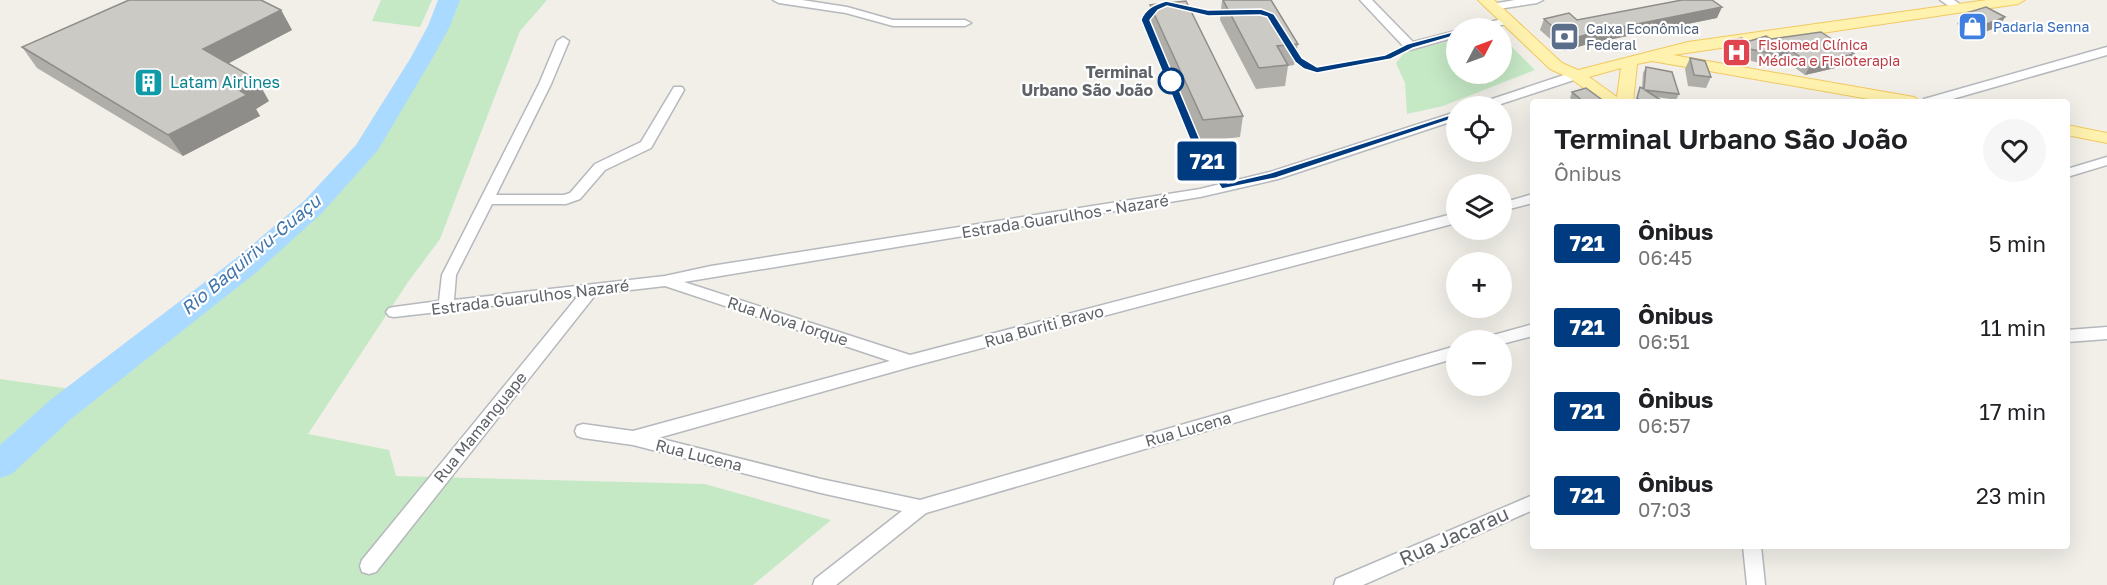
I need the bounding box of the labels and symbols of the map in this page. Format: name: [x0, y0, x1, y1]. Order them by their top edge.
shop icon: Padaria Senna: [1956, 11, 1988, 43]
north arrow: [1446, 18, 1512, 84]
place label: Padaria Senna: [1993, 18, 2089, 35]
place label: Caixa Econômica Federal: [1586, 20, 1699, 53]
bank icon: Caixa Econômica Federal: [1549, 21, 1581, 53]
place label: Fisiomed Clínica Médica e Fisioterapia: [1758, 36, 1900, 69]
hospital icon: Fisiomed Clínica Médica e Fisioterapia: [1721, 37, 1753, 69]
place label: Terminal Urbano São João: [1021, 62, 1154, 100]
building icon: Latam Airlines: [133, 66, 165, 98]
marker: Terminal Urbano São João: [1158, 68, 1184, 94]
place label: Latam Airlines: [170, 72, 280, 92]
line badge: 721: [1172, 142, 1242, 180]
water label: Rio Baquirivu-Guaçu: [176, 189, 325, 319]
street label: Estrada Guarulhos - Nazaré: [960, 190, 1170, 242]
street label: Estrada Guarulhos Nazaré: [430, 275, 630, 319]
street label: Rua Nova Iorque: [725, 292, 851, 350]
street label: Rua Buriti Bravo: [982, 300, 1106, 352]
street label: Rua Mamanguape: [429, 368, 531, 486]
street label: Rua Lucena: [1143, 407, 1233, 451]
street label: Rua Lucena: [654, 435, 744, 475]
street label: Rua Jacarau: [1395, 500, 1512, 570]

